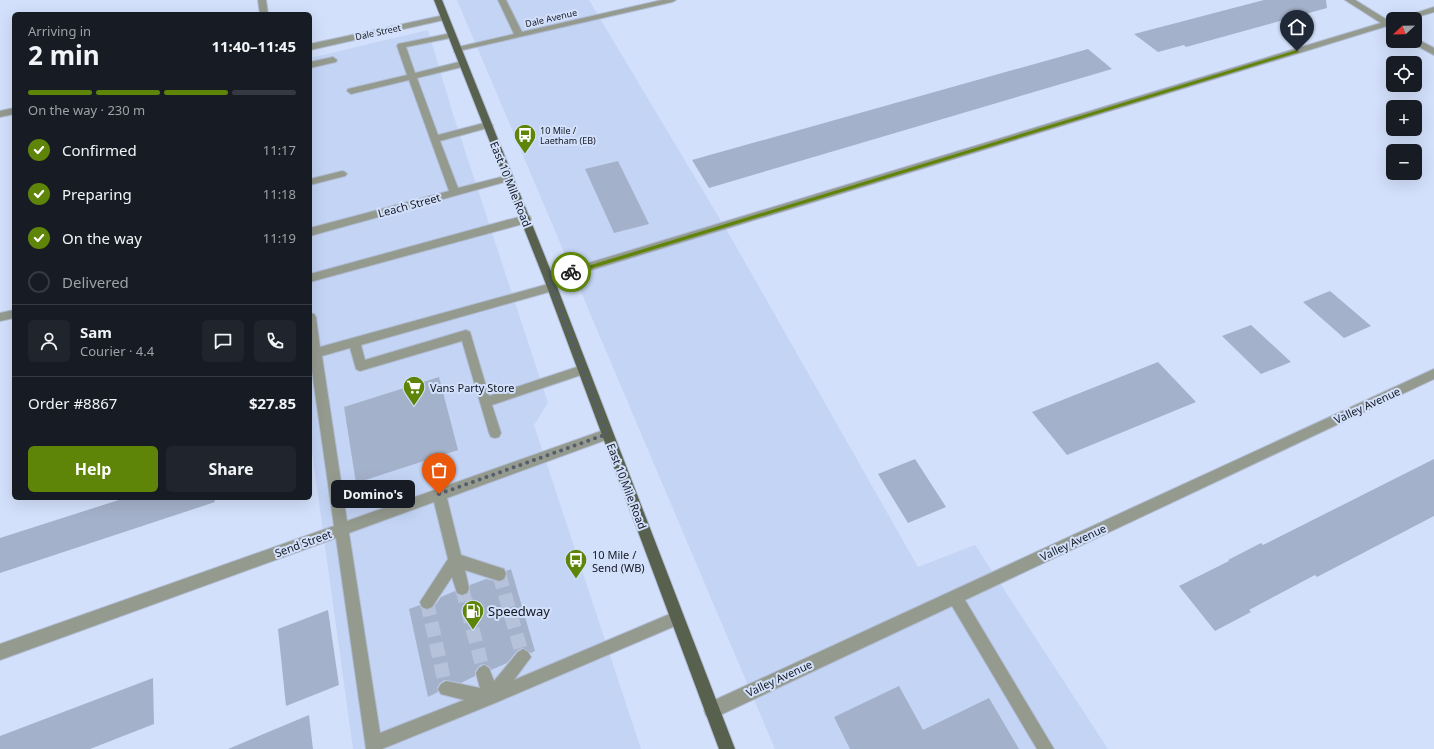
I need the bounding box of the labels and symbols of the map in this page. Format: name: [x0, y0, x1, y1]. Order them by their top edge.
street label: Dale Avenue: [524, 6, 578, 30]
pin: [1280, 10, 1314, 51]
north arrow: [1386, 12, 1422, 48]
street label: Dale Street: [354, 21, 403, 43]
bus stop icon: 10 Mile / Laetham (EB): [512, 122, 538, 155]
place label: 10 Mile / Laetham (EB): [540, 124, 596, 147]
street label: East 10 Mile Road: [487, 139, 535, 229]
street label: Leach Street: [376, 189, 442, 221]
courier: [551, 252, 591, 292]
supermarket icon: Vans Party Store: [401, 374, 427, 407]
place label: Vans Party Store: [430, 380, 514, 395]
street label: Valley Avenue: [1332, 383, 1402, 427]
street label: East 10 Mile Road: [604, 441, 650, 531]
pin: [422, 453, 456, 494]
callout: Domino's: [331, 480, 415, 508]
street label: Valley Avenue: [1038, 520, 1108, 564]
street label: Send Street: [273, 526, 333, 560]
bus stop icon: 10 Mile / Send (WB): [563, 547, 589, 580]
place label: 10 Mile / Send (WB): [592, 547, 645, 575]
fuel station icon: Speedway: [460, 598, 486, 631]
place label: Speedway: [488, 602, 550, 620]
street label: Valley Avenue: [744, 656, 814, 700]

